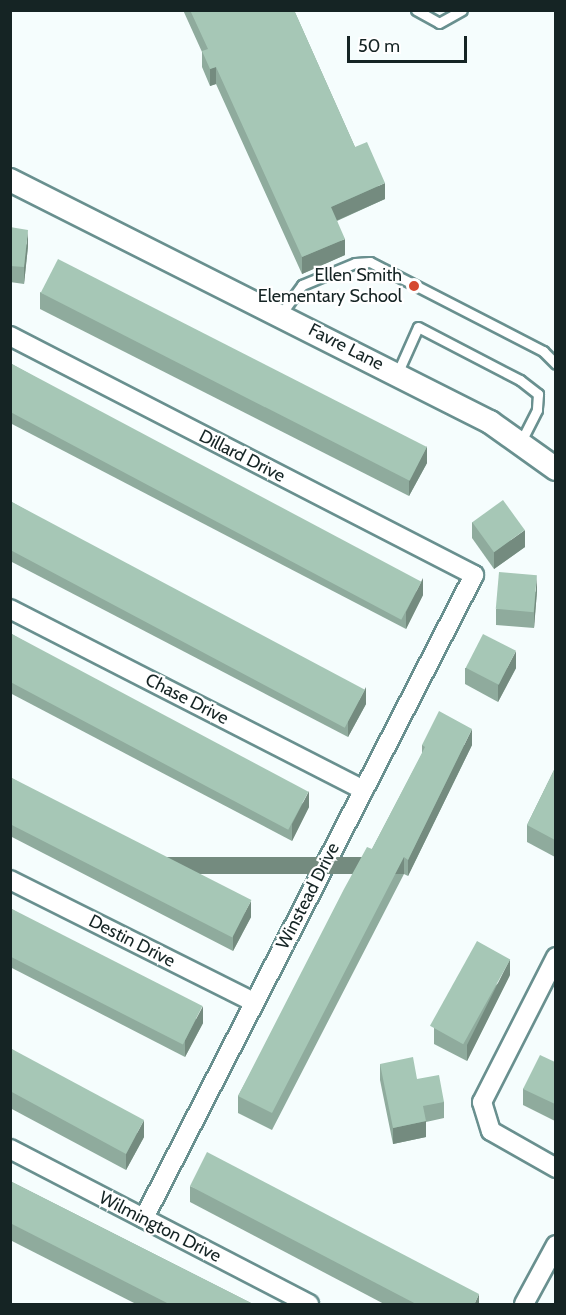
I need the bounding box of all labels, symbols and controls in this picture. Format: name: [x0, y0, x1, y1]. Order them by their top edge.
scale bar: [350, 24, 470, 62]
text: 50 m: [358, 35, 400, 57]
place label: Ellen Smith Elementary School: [258, 265, 402, 308]
marker: Ellen Smith Elementary School: [407, 279, 421, 293]
street label: Favre Lane: [305, 319, 387, 375]
street label: Dillard Drive: [195, 425, 289, 487]
street label: Chase Drive: [142, 669, 232, 729]
street label: Winstead Drive: [272, 839, 344, 953]
street label: Destin Drive: [85, 910, 179, 972]
street label: Wilmington Drive: [95, 1187, 225, 1267]

